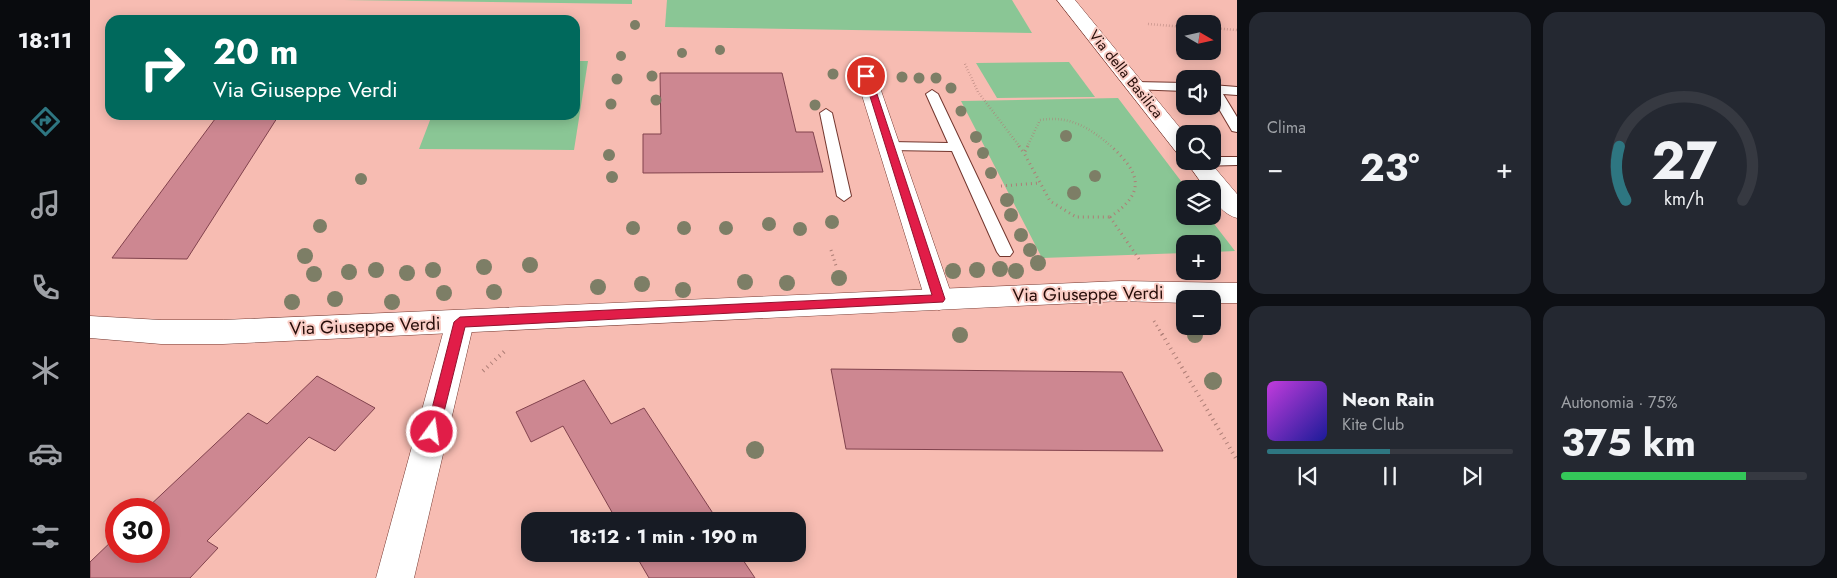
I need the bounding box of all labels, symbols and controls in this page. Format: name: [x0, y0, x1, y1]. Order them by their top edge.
north arrow: [1176, 15, 1221, 60]
map controls: [1176, 15, 1221, 335]
text: 18:11: [18, 24, 72, 56]
street label: Via della Basilica: [1084, 25, 1168, 123]
text: 20 m: [213, 27, 298, 77]
icon: right: [130, 35, 195, 100]
pin: [845, 55, 887, 97]
icon: arrive: [852, 62, 880, 90]
button: sound: [1176, 70, 1221, 115]
text: Via Giuseppe Verdi: [213, 73, 398, 105]
icon: directions: [28, 104, 63, 139]
text: Clima: [1267, 116, 1306, 139]
text: 27: [1651, 123, 1717, 199]
button: search: [1176, 125, 1221, 170]
text: 23°: [1360, 140, 1420, 195]
text: −: [1267, 148, 1284, 189]
text: +: [1496, 148, 1513, 189]
button: layers: [1176, 180, 1221, 225]
text: km/h: [1664, 186, 1704, 212]
icon: music: [28, 187, 63, 222]
button: +: [1176, 235, 1221, 280]
icon: phone: [28, 270, 63, 305]
street label: Via Giuseppe Verdi: [1012, 280, 1164, 308]
button: −: [1176, 290, 1221, 335]
street label: Via Giuseppe Verdi: [289, 310, 441, 342]
icon: climate: [28, 353, 63, 388]
text: Neon Rain: [1342, 386, 1435, 413]
text: Autonomia · 75%: [1561, 391, 1678, 414]
position arrow: [405, 405, 457, 457]
text: Kite Club: [1342, 413, 1404, 436]
text: 375 km: [1561, 415, 1696, 470]
icon: car: [28, 436, 63, 471]
icon: previous: [1294, 462, 1322, 490]
icon: pause: [1376, 462, 1404, 490]
icon: next: [1458, 462, 1486, 490]
speed limit sign: 30: [105, 498, 170, 563]
icon: filters: [28, 519, 63, 554]
text: 18:12 · 1 min · 190 m: [569, 523, 758, 550]

